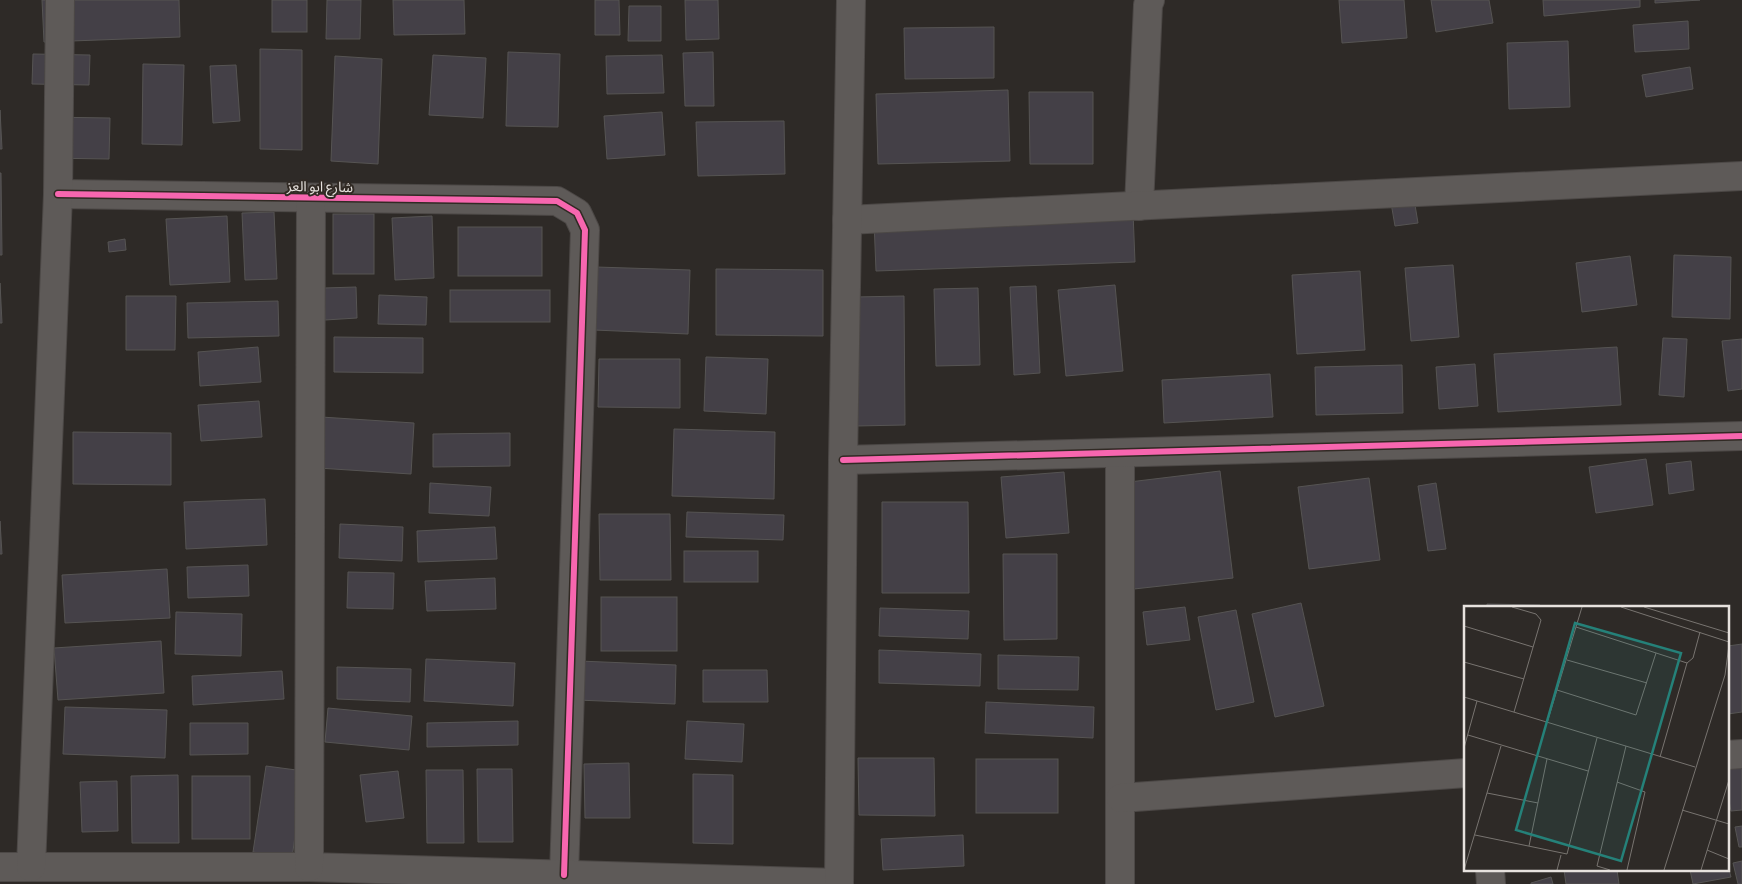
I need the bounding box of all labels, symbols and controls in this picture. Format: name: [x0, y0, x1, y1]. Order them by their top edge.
street label: شارع ابو العز: [286, 177, 353, 198]
inset map: [1464, 606, 1730, 872]

